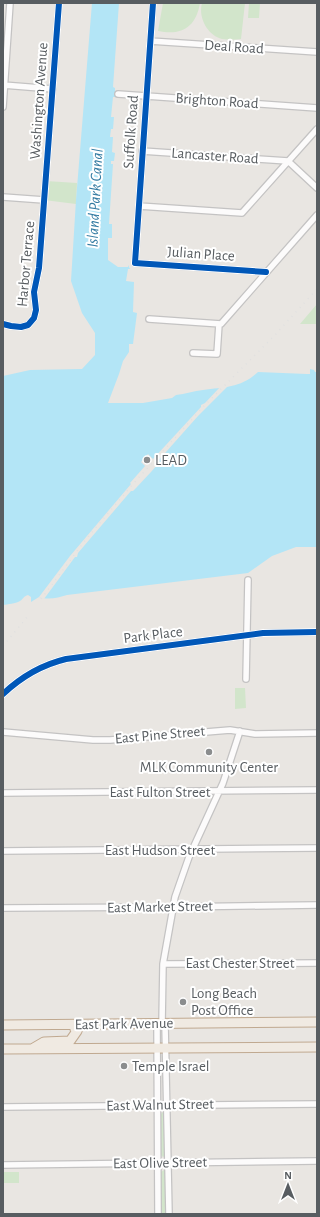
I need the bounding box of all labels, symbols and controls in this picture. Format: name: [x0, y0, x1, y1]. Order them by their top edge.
street label: Deal Road: [204, 37, 264, 57]
street label: Washington Avenue: [27, 42, 51, 160]
street label: Brighton Road: [175, 91, 259, 111]
street label: Suffolk Road: [121, 95, 141, 169]
street label: Lancaster Road: [171, 145, 259, 167]
water label: Island Park Canal: [84, 148, 106, 248]
street label: Harbor Terrace: [15, 220, 37, 308]
street label: Julian Place: [167, 244, 235, 264]
place label: LEAD: [155, 453, 187, 468]
marker: LEAD: [142, 455, 152, 465]
street label: Park Place: [123, 624, 184, 646]
street label: East Pine Street: [114, 724, 206, 746]
marker: MLK Community Center: [204, 747, 214, 757]
place label: MLK Community Center: [140, 760, 278, 775]
street label: East Fulton Street: [109, 785, 211, 800]
street label: East Hudson Street: [105, 843, 215, 858]
street label: East Market Street: [107, 899, 213, 915]
street label: East Chester Street: [186, 956, 295, 971]
place label: Long Beach Post Office: [191, 986, 257, 1018]
marker: Long Beach Post Office: [178, 997, 188, 1007]
street label: East Park Avenue: [74, 1016, 174, 1032]
place label: Temple Israel: [132, 1059, 210, 1074]
marker: Temple Israel: [119, 1061, 129, 1071]
street label: East Walnut Street: [106, 1097, 214, 1113]
street label: East Olive Street: [113, 1155, 208, 1171]
north arrow: [268, 1165, 308, 1205]
text: N: [284, 1170, 292, 1181]

